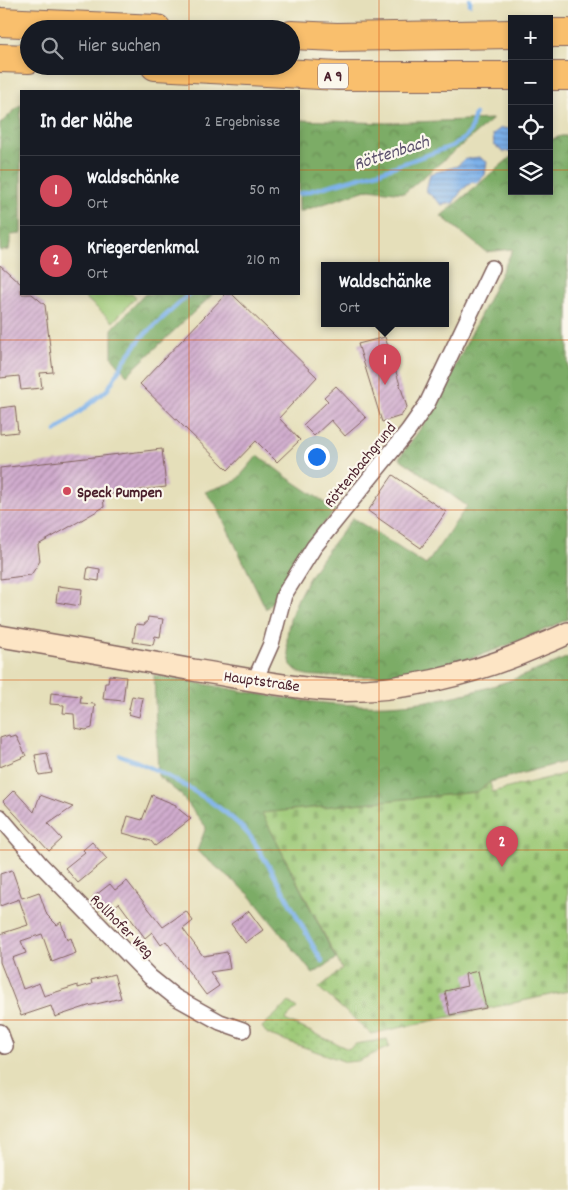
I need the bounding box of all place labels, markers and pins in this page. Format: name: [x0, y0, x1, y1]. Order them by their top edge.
pin: 1: [369, 344, 401, 385]
place label: Speck Pumpen: [77, 482, 162, 505]
marker: Speck Pumpen: [61, 485, 73, 497]
pin: 2: [486, 826, 518, 867]

